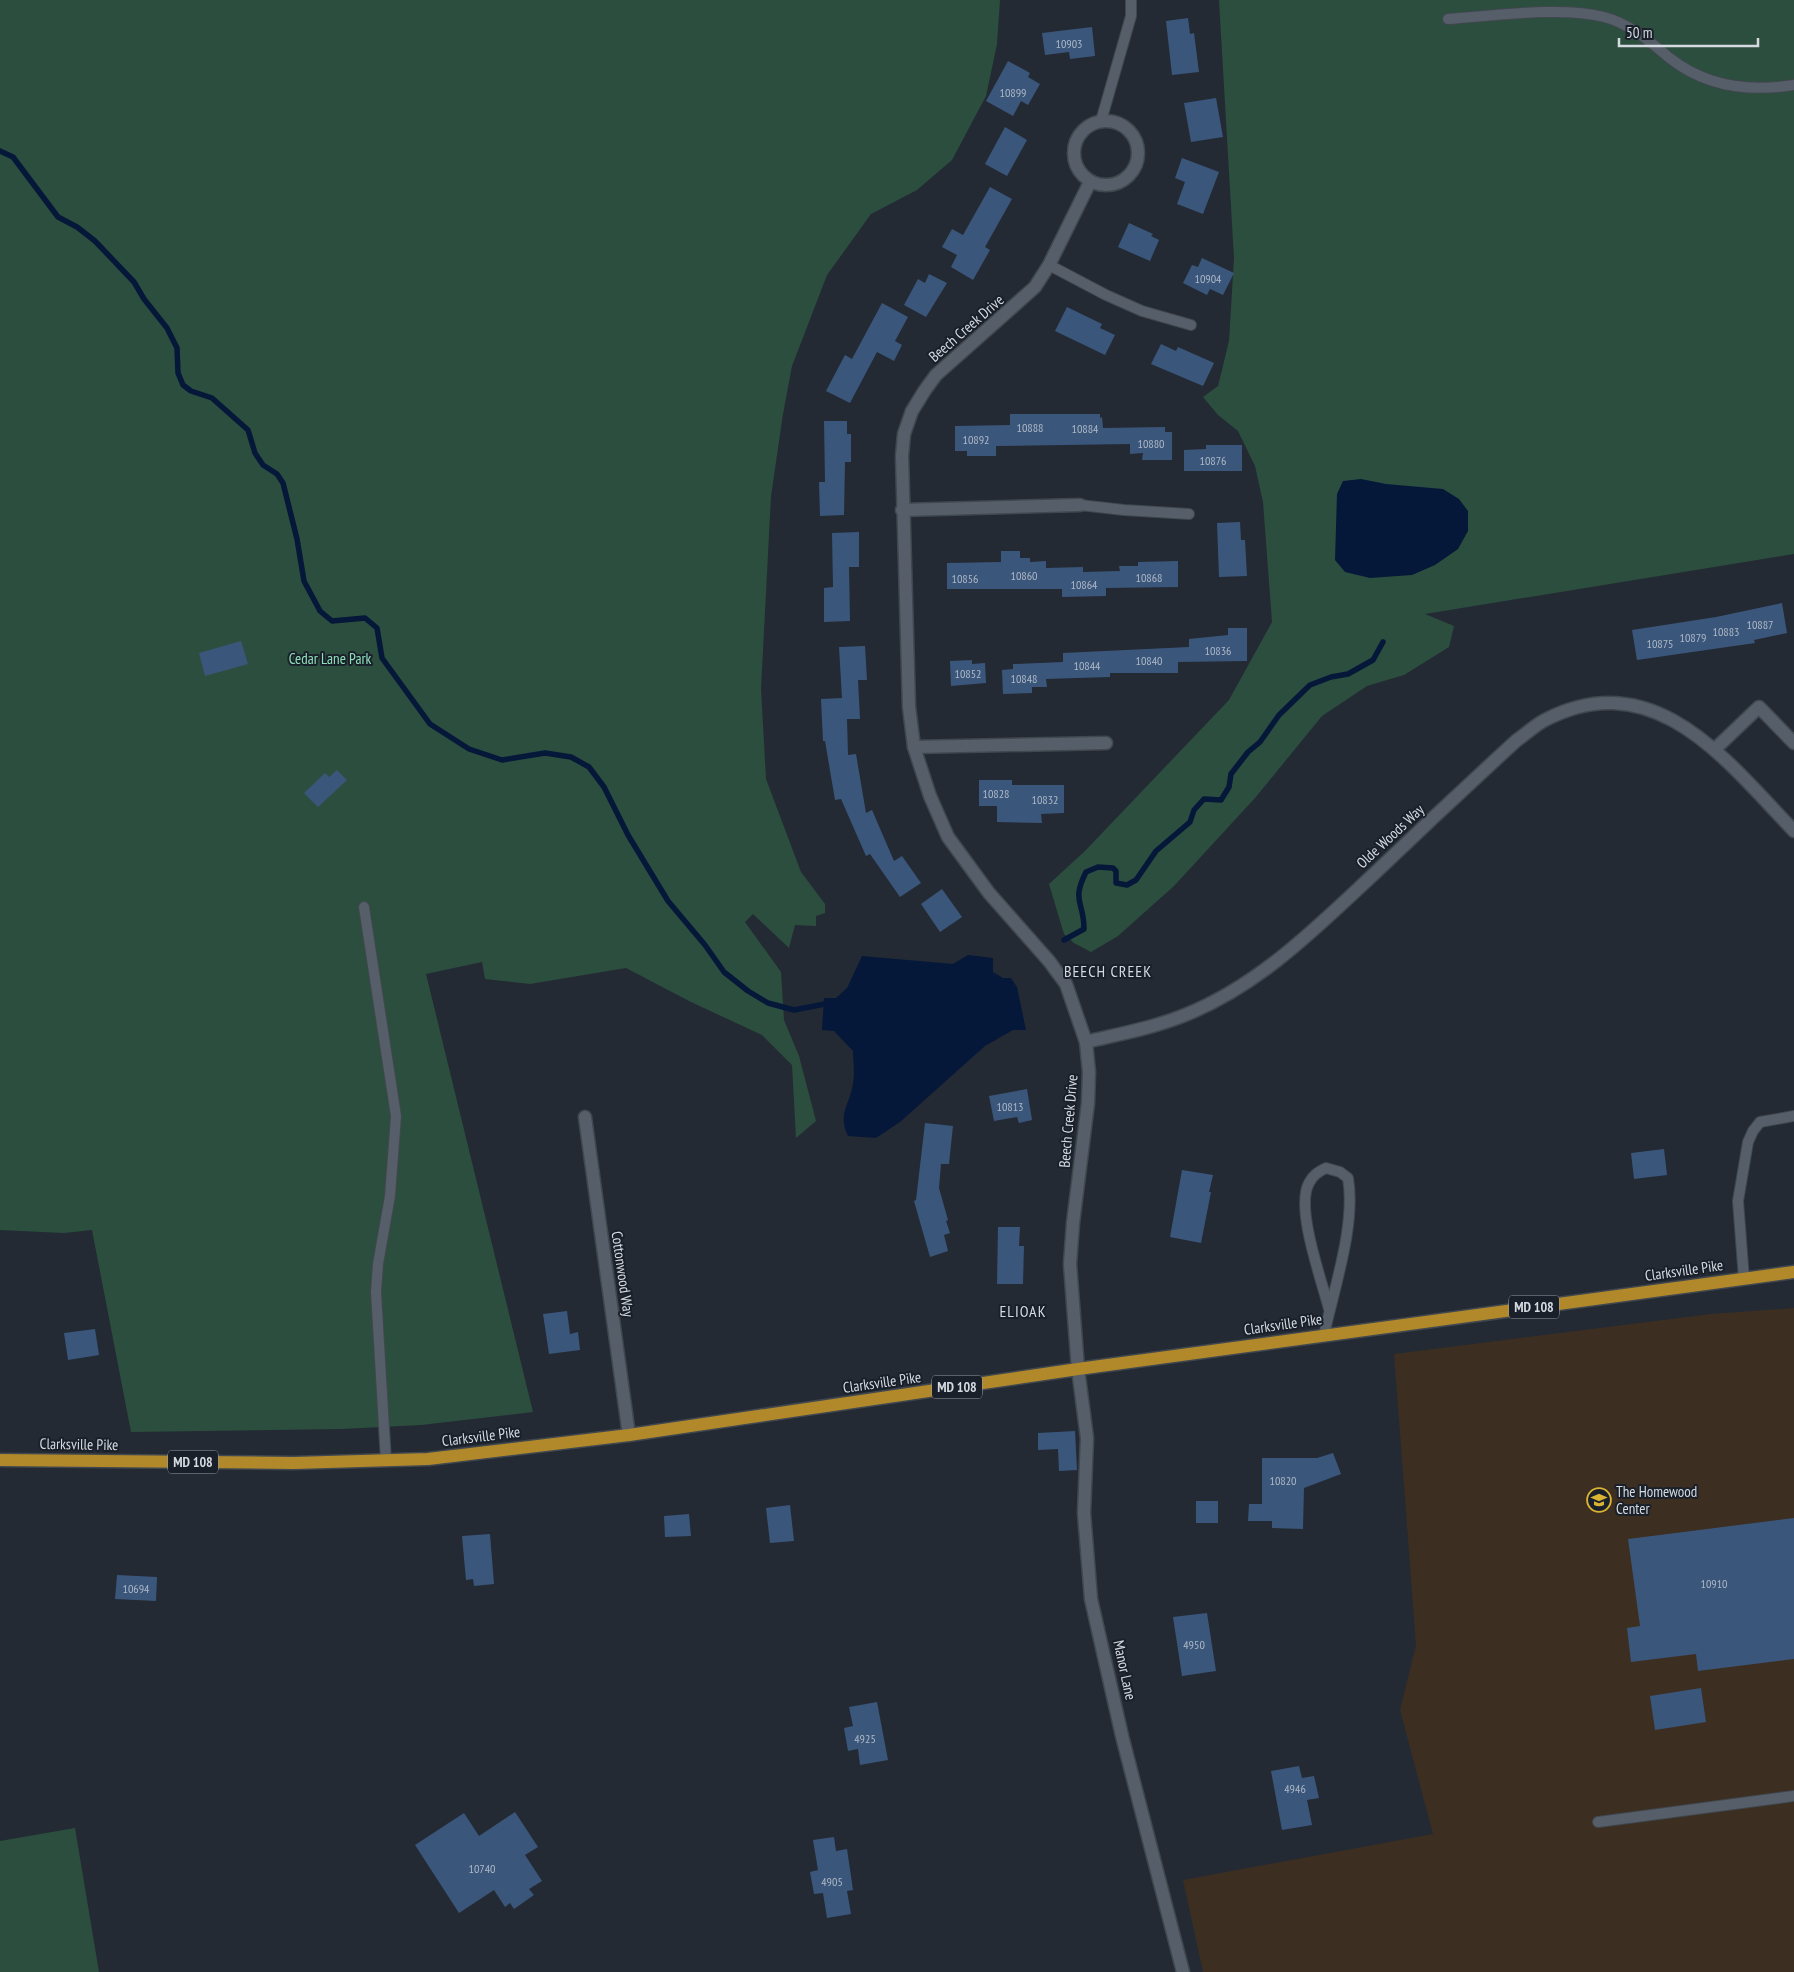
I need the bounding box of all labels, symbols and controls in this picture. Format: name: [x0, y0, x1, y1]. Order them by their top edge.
scale bar: [1619, 15, 1758, 47]
text: 50 m: [1626, 23, 1652, 42]
house number: 10903: [1055, 36, 1083, 51]
house number: 10899: [999, 85, 1027, 100]
house number: 10904: [1194, 271, 1222, 286]
street label: Beech Creek Drive: [925, 290, 1007, 366]
house number: 10888: [1016, 420, 1044, 435]
house number: 10884: [1071, 421, 1099, 436]
house number: 10892: [962, 432, 990, 447]
house number: 10880: [1137, 436, 1165, 451]
house number: 10876: [1199, 453, 1227, 468]
house number: 10860: [1010, 568, 1038, 583]
house number: 10868: [1135, 570, 1163, 585]
house number: 10856: [951, 571, 979, 586]
house number: 10864: [1070, 577, 1098, 592]
house number: 10887: [1746, 617, 1774, 632]
house number: 10883: [1712, 624, 1740, 639]
house number: 10879: [1679, 630, 1707, 645]
house number: 10875: [1646, 636, 1674, 651]
house number: 10836: [1204, 643, 1232, 658]
park label: Cedar Lane Park: [289, 649, 372, 668]
house number: 10840: [1135, 653, 1163, 668]
house number: 10844: [1073, 658, 1101, 673]
house number: 10852: [954, 666, 982, 681]
house number: 10848: [1010, 671, 1038, 686]
house number: 10828: [982, 786, 1010, 801]
house number: 10832: [1031, 792, 1059, 807]
street label: Olde Woods Way: [1352, 800, 1428, 872]
district label: BEECH CREEK: [1064, 961, 1152, 981]
street label: Beech Creek Drive: [1054, 1074, 1082, 1168]
house number: 10813: [996, 1099, 1024, 1114]
street label: Cottonwood Way: [608, 1230, 638, 1318]
street label: Clarksville Pike: [1644, 1255, 1724, 1285]
road number: MD 108: [1509, 1295, 1559, 1318]
district label: ELIOAK: [999, 1301, 1047, 1321]
street label: Clarksville Pike: [1243, 1309, 1323, 1339]
street label: Clarksville Pike: [842, 1367, 922, 1397]
road number: MD 108: [932, 1375, 982, 1398]
street label: Clarksville Pike: [441, 1422, 521, 1450]
street label: Clarksville Pike: [39, 1434, 119, 1454]
road number: MD 108: [168, 1450, 218, 1474]
house number: 10820: [1269, 1473, 1297, 1488]
place label: The Homewood Center: [1616, 1482, 1697, 1518]
school or university icon: The Homewood Center: [1586, 1487, 1612, 1513]
house number: 10910: [1700, 1576, 1728, 1591]
house number: 10694: [122, 1581, 150, 1596]
house number: 4950: [1183, 1637, 1205, 1652]
street label: Manor Lane: [1109, 1638, 1141, 1702]
house number: 4925: [854, 1731, 876, 1746]
house number: 4946: [1284, 1781, 1306, 1796]
house number: 10740: [468, 1861, 496, 1876]
house number: 4905: [821, 1874, 843, 1889]

